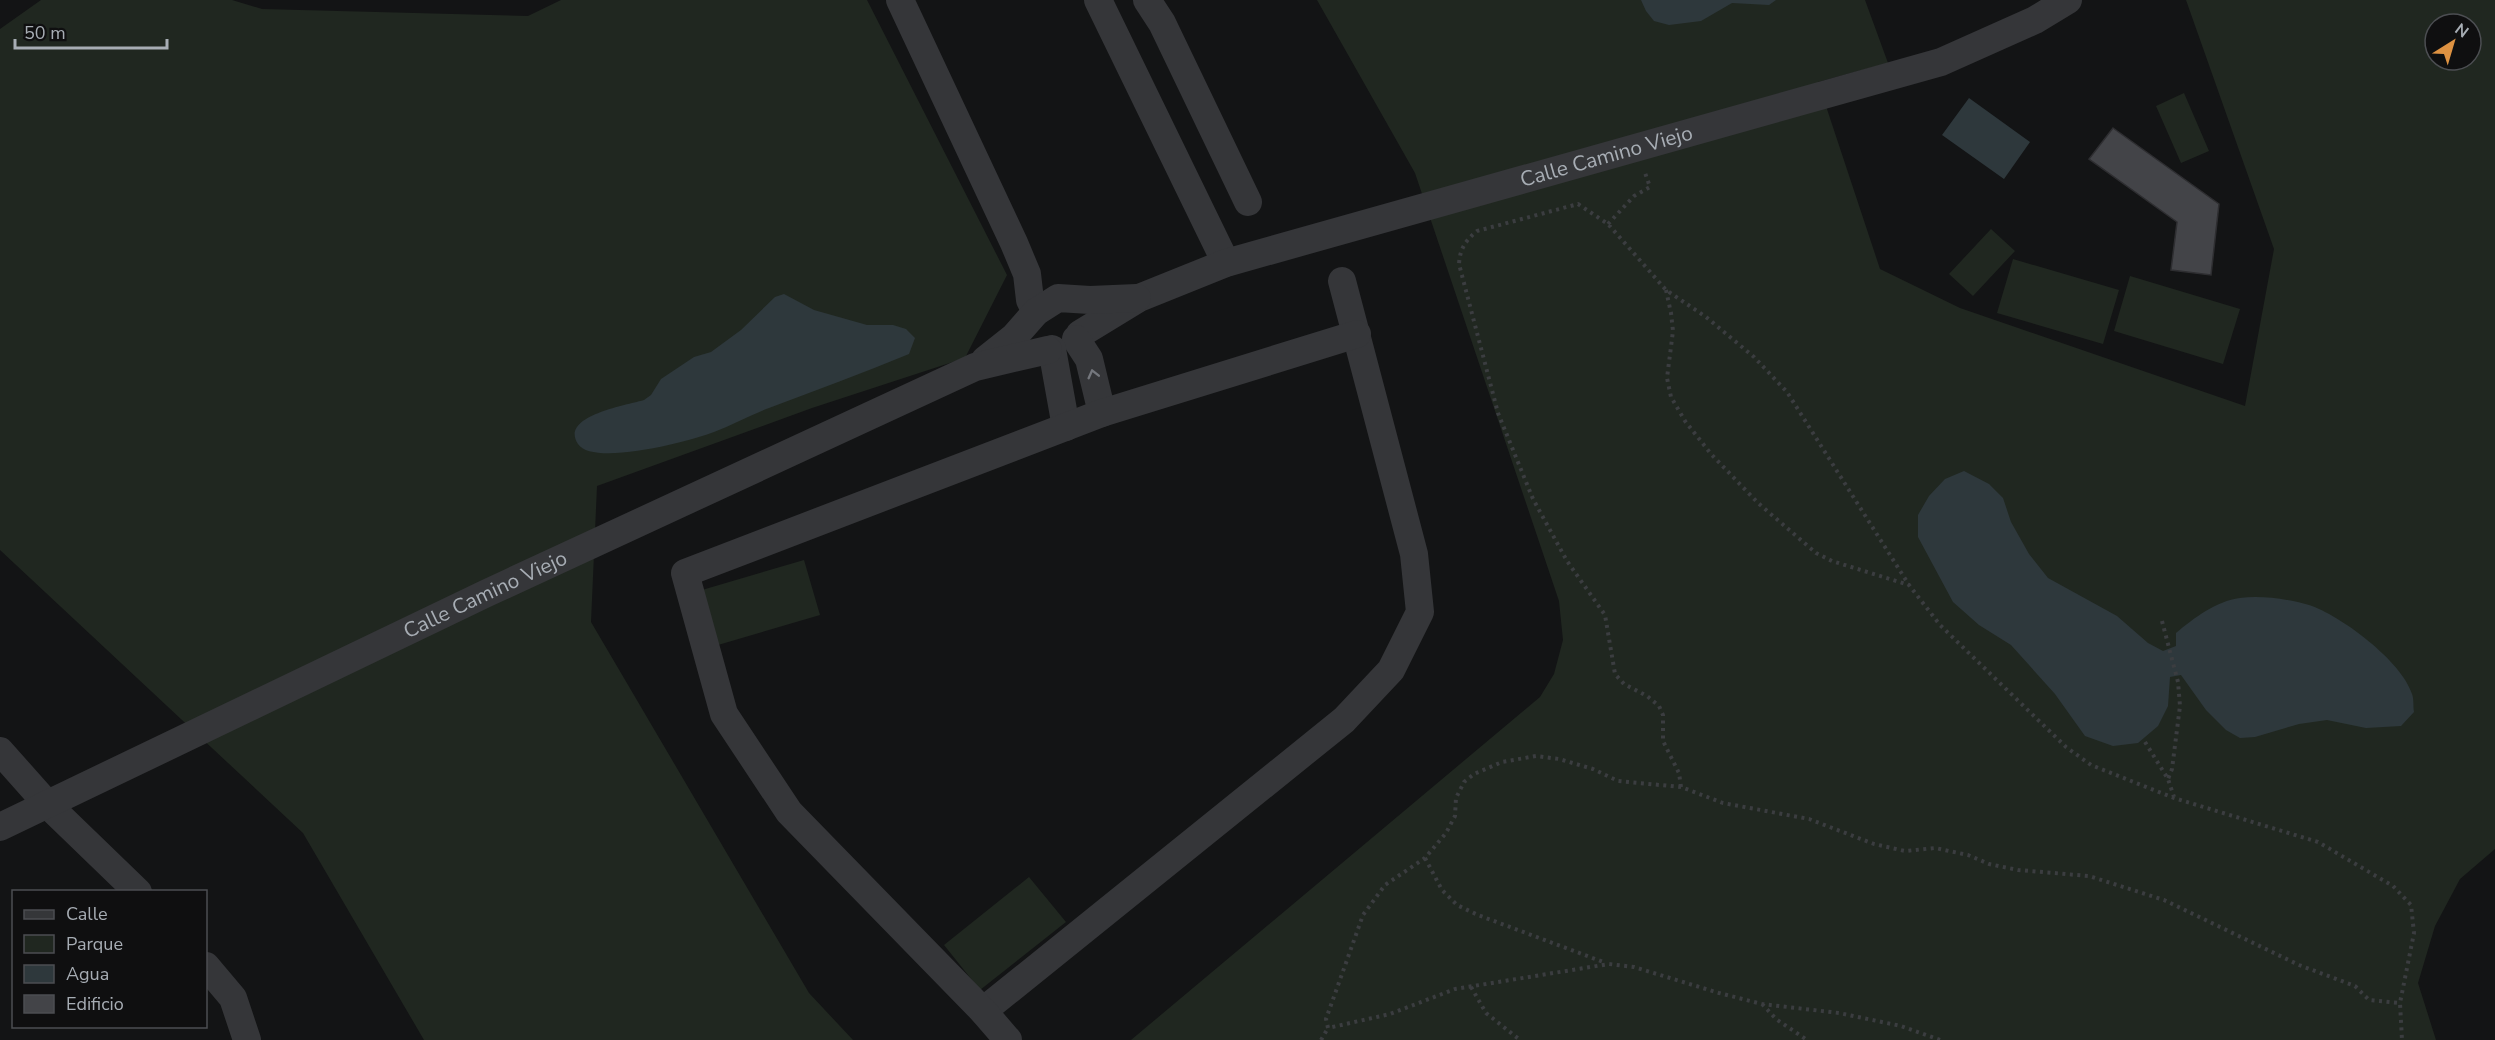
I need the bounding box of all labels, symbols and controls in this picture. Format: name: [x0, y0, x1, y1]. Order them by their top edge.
scale bar: [15, 12, 166, 50]
north arrow: [2423, 12, 2483, 72]
text: N: [2450, 18, 2473, 43]
text: 50 m: [24, 21, 66, 45]
street label: Calle Camino Viejo: [1517, 119, 1696, 194]
one-way arrow: [1087, 370, 1100, 380]
street label: Calle Camino Viejo: [399, 544, 572, 645]
legend: [12, 890, 207, 1028]
text: Calle: [66, 902, 108, 926]
text: Parque: [66, 932, 123, 956]
text: Agua: [66, 962, 109, 986]
text: Edificio: [66, 992, 124, 1016]

